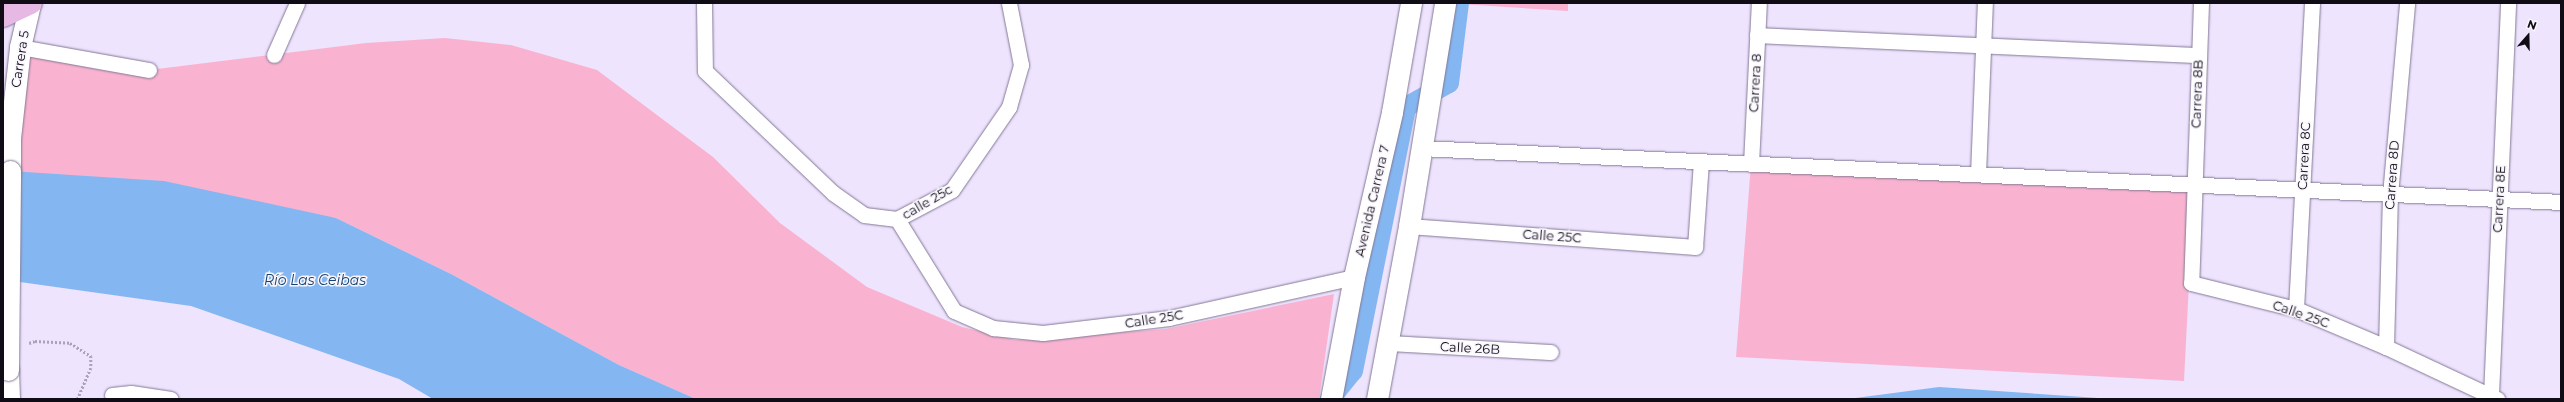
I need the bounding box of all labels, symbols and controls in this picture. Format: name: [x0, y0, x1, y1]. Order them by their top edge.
north arrow: [2508, 16, 2548, 56]
text: N: [2526, 17, 2539, 33]
street label: Carrera 5: [8, 29, 32, 89]
street label: Carrera 8: [1746, 53, 1764, 113]
street label: Carrera 8B: [2188, 59, 2206, 129]
street label: Carrera 8C: [2294, 122, 2314, 190]
street label: Carrera 8D: [2382, 140, 2402, 210]
street label: Avenida Carrera 7: [1352, 144, 1392, 258]
street label: Carrera 8E: [2489, 165, 2509, 233]
street label: calle 25c: [899, 181, 955, 223]
street label: Calle 25C: [1522, 226, 1582, 246]
water label: Río Las Ceibas: [264, 272, 366, 288]
street label: Calle 25C: [2271, 297, 2331, 331]
street label: Calle 25C: [1124, 307, 1184, 331]
street label: Calle 26B: [1440, 339, 1500, 357]

